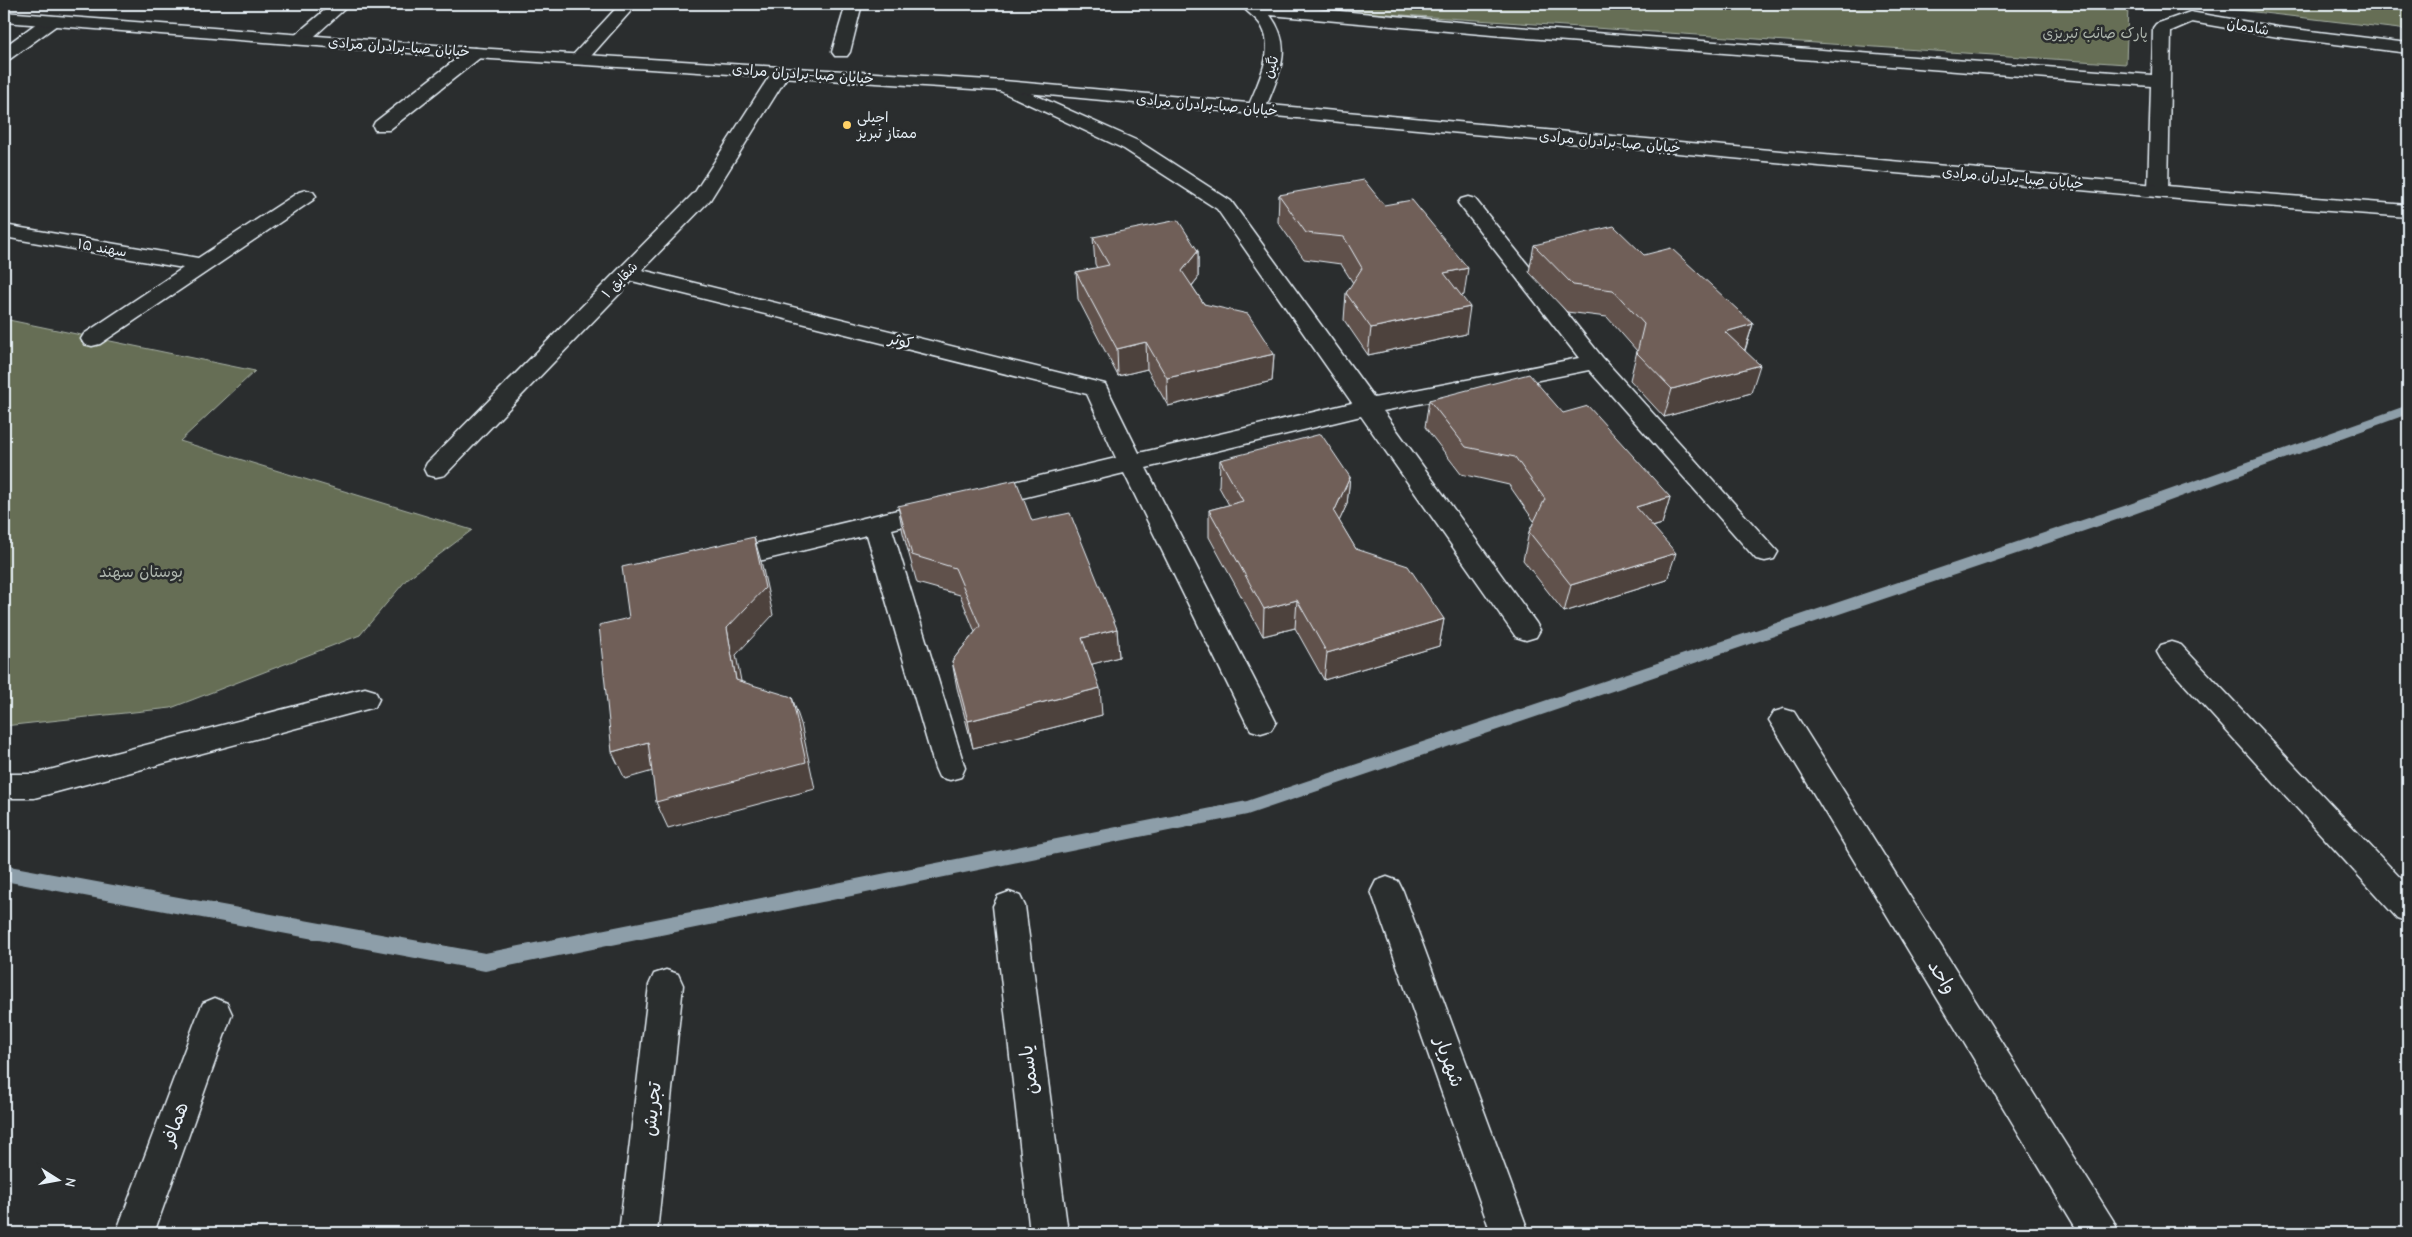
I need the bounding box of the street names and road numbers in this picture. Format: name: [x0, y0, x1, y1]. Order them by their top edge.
street label: شادمان: [2226, 15, 2270, 39]
street label: خیابان صبا-برادران مرادی: [328, 34, 470, 60]
street label: نگین: [1259, 54, 1283, 80]
street label: خیابان صبا-برادران مرادی: [732, 61, 874, 87]
street label: خیابان صبا-برادران مرادی: [1135, 90, 1279, 120]
street label: خیابان صبا-برادران مرادی: [1538, 127, 1682, 157]
street label: خیابان صبا-برادران مرادی: [1941, 163, 2085, 193]
street label: سهند ۱۵: [76, 235, 128, 261]
street label: شقایق ۱: [599, 258, 641, 302]
street label: کوثر: [885, 329, 915, 354]
street label: واحد: [1923, 956, 1961, 998]
street label: شهریار: [1429, 1032, 1468, 1090]
street label: یاسمن: [1015, 1044, 1043, 1096]
street label: تجریش: [638, 1080, 666, 1137]
street label: همافر: [156, 1099, 193, 1151]

